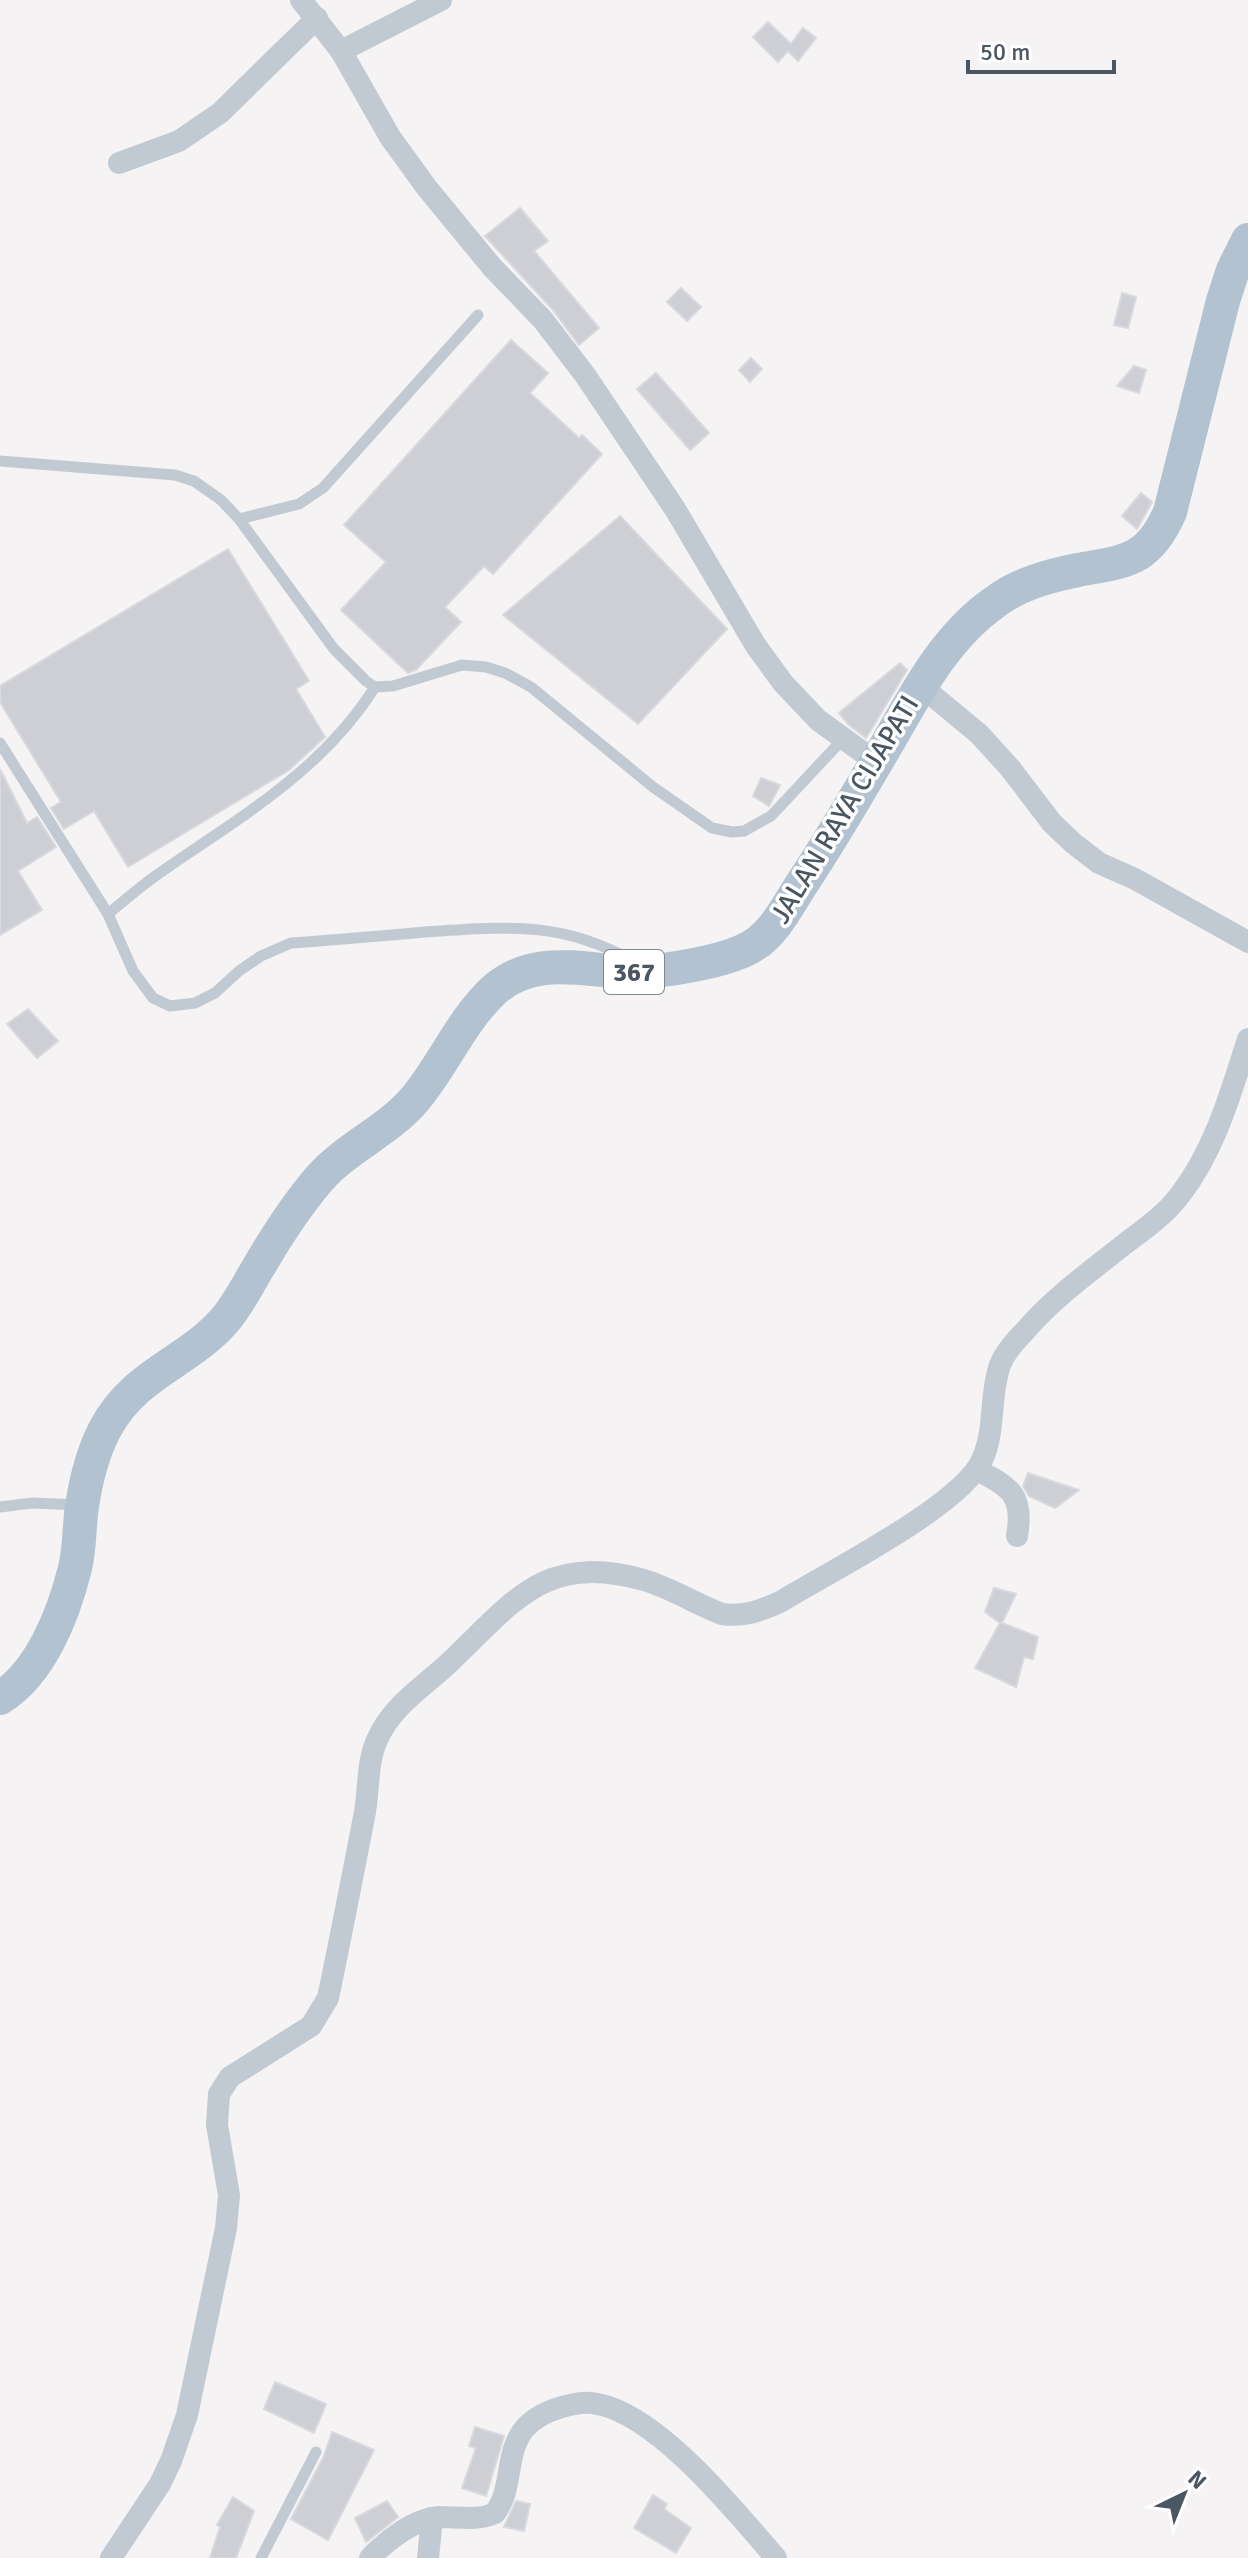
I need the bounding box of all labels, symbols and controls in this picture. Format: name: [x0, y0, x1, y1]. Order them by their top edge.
scale bar: [968, 24, 1114, 74]
text: 50 m: [980, 37, 1030, 67]
street label: JALAN RAYA CIJAPATI: [763, 689, 926, 930]
road number: 367: [604, 950, 664, 994]
north arrow: [1144, 2454, 1224, 2534]
text: N: [1182, 2465, 1212, 2495]

